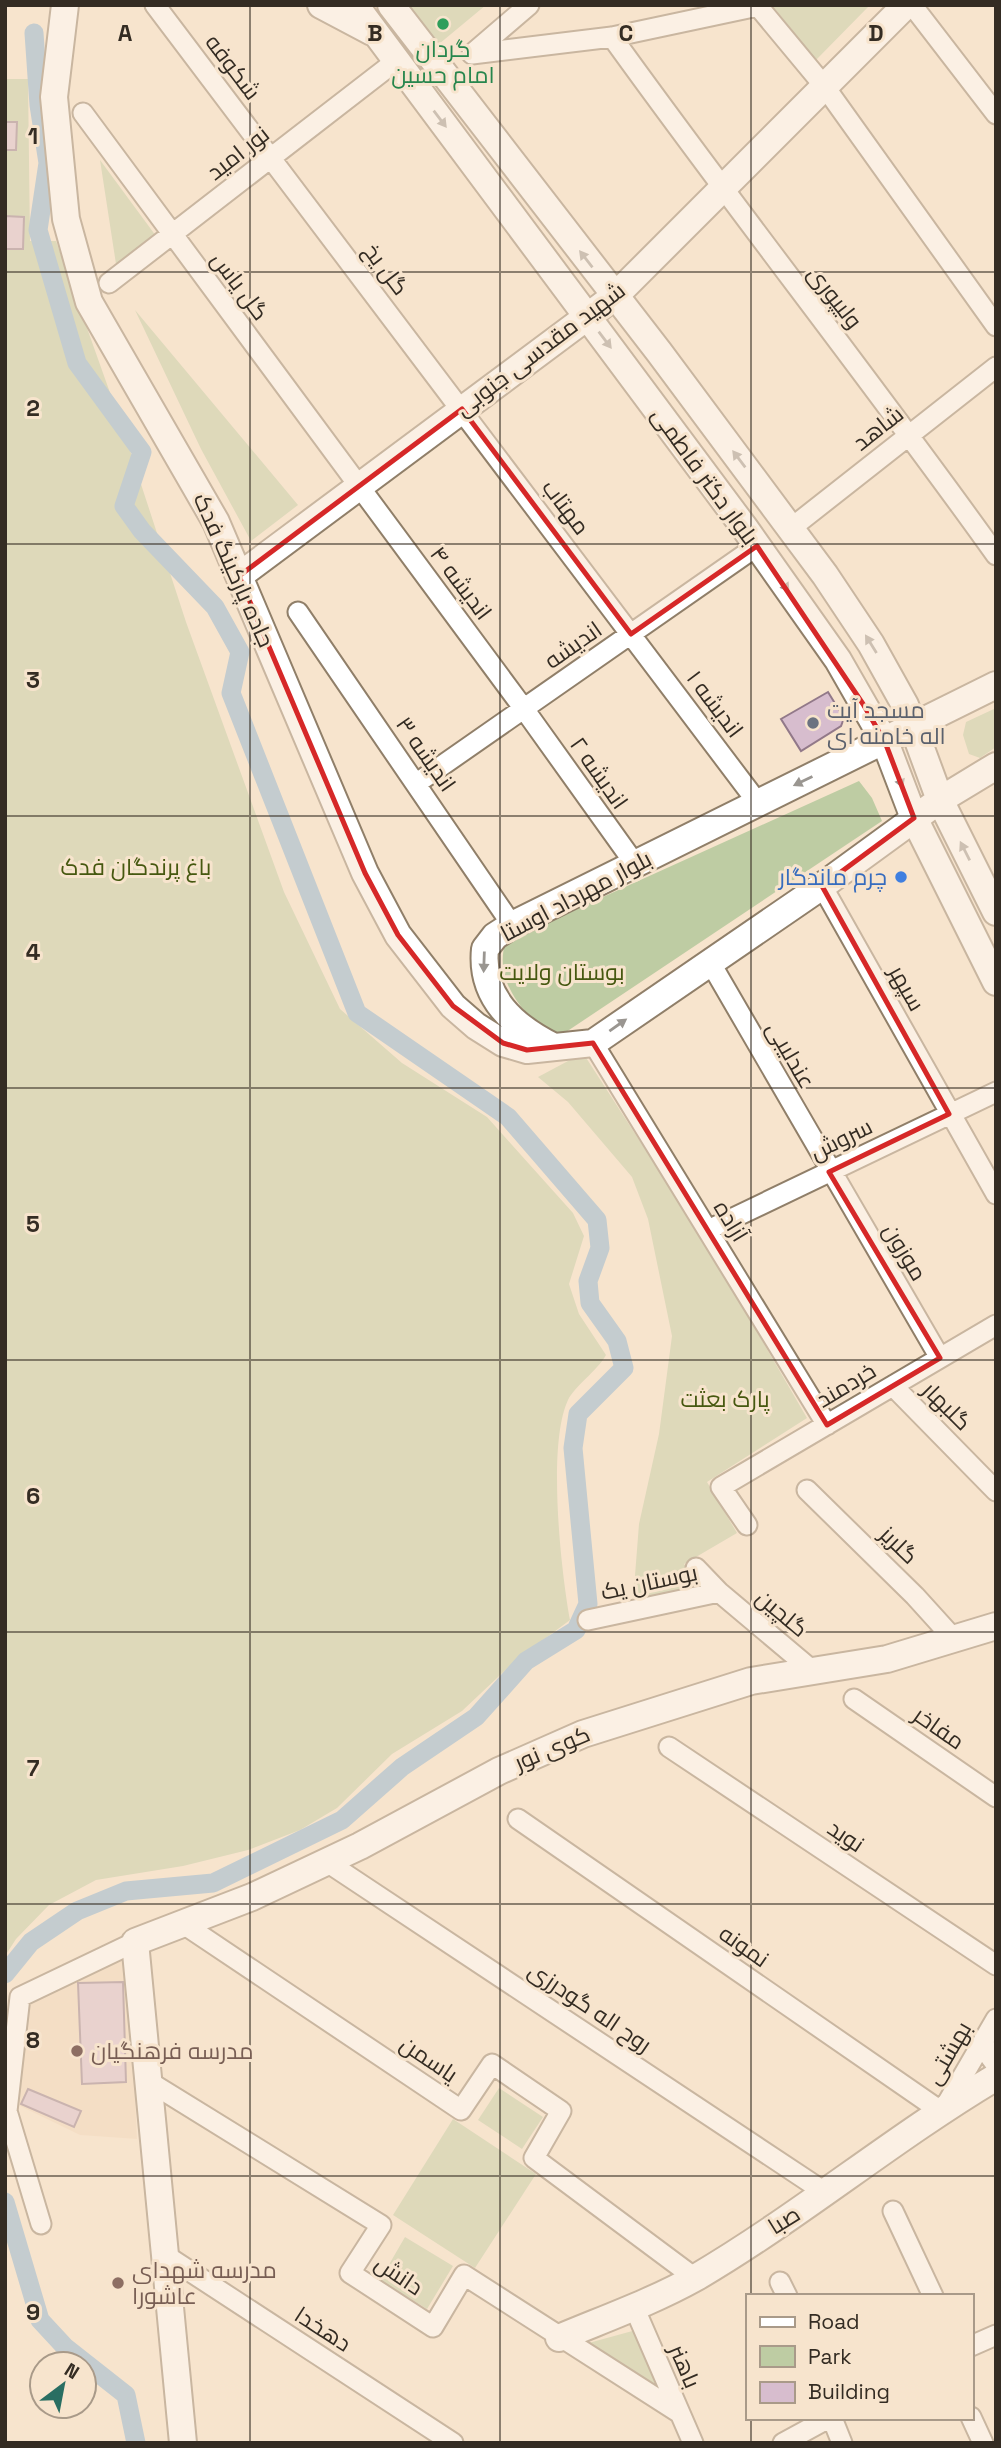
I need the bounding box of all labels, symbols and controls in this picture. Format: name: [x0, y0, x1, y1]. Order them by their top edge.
marker: گردان امام حسین: [435, 16, 451, 32]
text: A: [118, 18, 133, 48]
text: B: [367, 18, 383, 48]
text: C: [619, 18, 633, 48]
text: D: [868, 18, 884, 48]
street label: شکوفه: [199, 28, 267, 106]
place label: گردان امام حسین: [391, 34, 495, 91]
one-way arrow: [432, 109, 447, 127]
street label: نور امید: [201, 119, 275, 187]
text: 1: [28, 121, 38, 151]
street label: گل یخ: [356, 237, 415, 302]
street label: گل یاس: [204, 246, 276, 326]
one-way arrow: [579, 250, 594, 268]
street label: ولیپوری: [801, 259, 869, 335]
street label: شهید مقدسی جنوبی: [449, 275, 631, 423]
one-way arrow: [598, 331, 612, 349]
text: 2: [26, 393, 40, 423]
street label: شاهد: [847, 399, 909, 457]
street label: بلوار دکتر فاطمی: [645, 401, 765, 551]
one-way arrow: [732, 450, 746, 469]
street label: مهتاب: [535, 473, 597, 541]
street label: جاده پارکینگ فدک: [187, 488, 281, 652]
street label: اندیشه ۴: [423, 540, 499, 626]
one-way arrow: [776, 574, 790, 592]
street label: اندیشه: [538, 614, 608, 676]
one-way arrow: [865, 635, 878, 654]
street label: اندیشه ۱: [680, 664, 750, 744]
text: 3: [26, 665, 40, 695]
place label: مسجد آیت اله خامنه ای: [827, 695, 946, 751]
street label: اندیشه ۳: [389, 710, 463, 798]
marker: مسجد آیت اله خامنه ای: [805, 715, 821, 731]
street label: اندیشه ۲: [563, 731, 635, 815]
one-way arrow: [894, 767, 905, 788]
one-way arrow: [793, 776, 813, 787]
one-way arrow: [960, 841, 971, 861]
street label: بلوار مهرداد اوستا: [495, 844, 657, 948]
park label: باغ پرندگان فدک: [61, 852, 211, 883]
place label: چرم ماندگار: [777, 862, 887, 893]
marker: چرم ماندگار: [893, 869, 909, 885]
text: 4: [26, 937, 41, 967]
one-way arrow: [479, 951, 490, 973]
park label: بوستان ولایت: [499, 957, 625, 987]
street label: سپهر: [881, 958, 932, 1016]
street label: عندلیبی: [760, 1016, 822, 1094]
one-way arrow: [609, 1019, 628, 1032]
street label: سروش: [805, 1111, 877, 1167]
street label: آزاده: [707, 1195, 755, 1247]
text: 5: [26, 1209, 40, 1239]
street label: موزون: [876, 1218, 934, 1286]
street label: خردمند: [811, 1356, 881, 1414]
street label: گلبهار: [915, 1374, 978, 1437]
park label: پارک بعثت: [680, 1384, 770, 1414]
text: 6: [26, 1481, 40, 1511]
street label: گلریز: [872, 1518, 925, 1571]
street label: بوستان یک: [598, 1557, 700, 1607]
street label: گلچین: [750, 1582, 814, 1644]
street label: مفاخر: [906, 1699, 971, 1756]
street label: کوی نور: [508, 1719, 595, 1778]
text: 7: [27, 1753, 40, 1783]
street label: نوید: [822, 1813, 870, 1859]
street label: نمونه: [713, 1918, 775, 1974]
street label: روح اله گودرزی: [522, 1955, 657, 2060]
street label: بهشتی: [918, 2016, 978, 2090]
text: 8: [26, 2025, 40, 2055]
street label: یاسمن: [394, 2029, 464, 2089]
place label: مدرسه فرهنگیان: [91, 2036, 253, 2066]
marker: مدرسه فرهنگیان: [69, 2043, 85, 2059]
street label: صبا: [762, 2199, 806, 2241]
street label: دانش: [369, 2248, 429, 2302]
place label: مدرسه شهدای عاشورا: [132, 2255, 277, 2311]
marker: مدرسه شهدای عاشورا: [110, 2275, 126, 2291]
legend: [746, 2294, 973, 2420]
text: 9: [26, 2297, 40, 2327]
street label: دهخدا: [289, 2300, 357, 2358]
text: Road: [808, 2308, 860, 2335]
street label: باهنر: [662, 2338, 708, 2393]
text: Park: [808, 2343, 852, 2370]
north arrow: [28, 2350, 98, 2420]
text: N: [60, 2357, 84, 2385]
text: Building: [808, 2378, 890, 2405]

